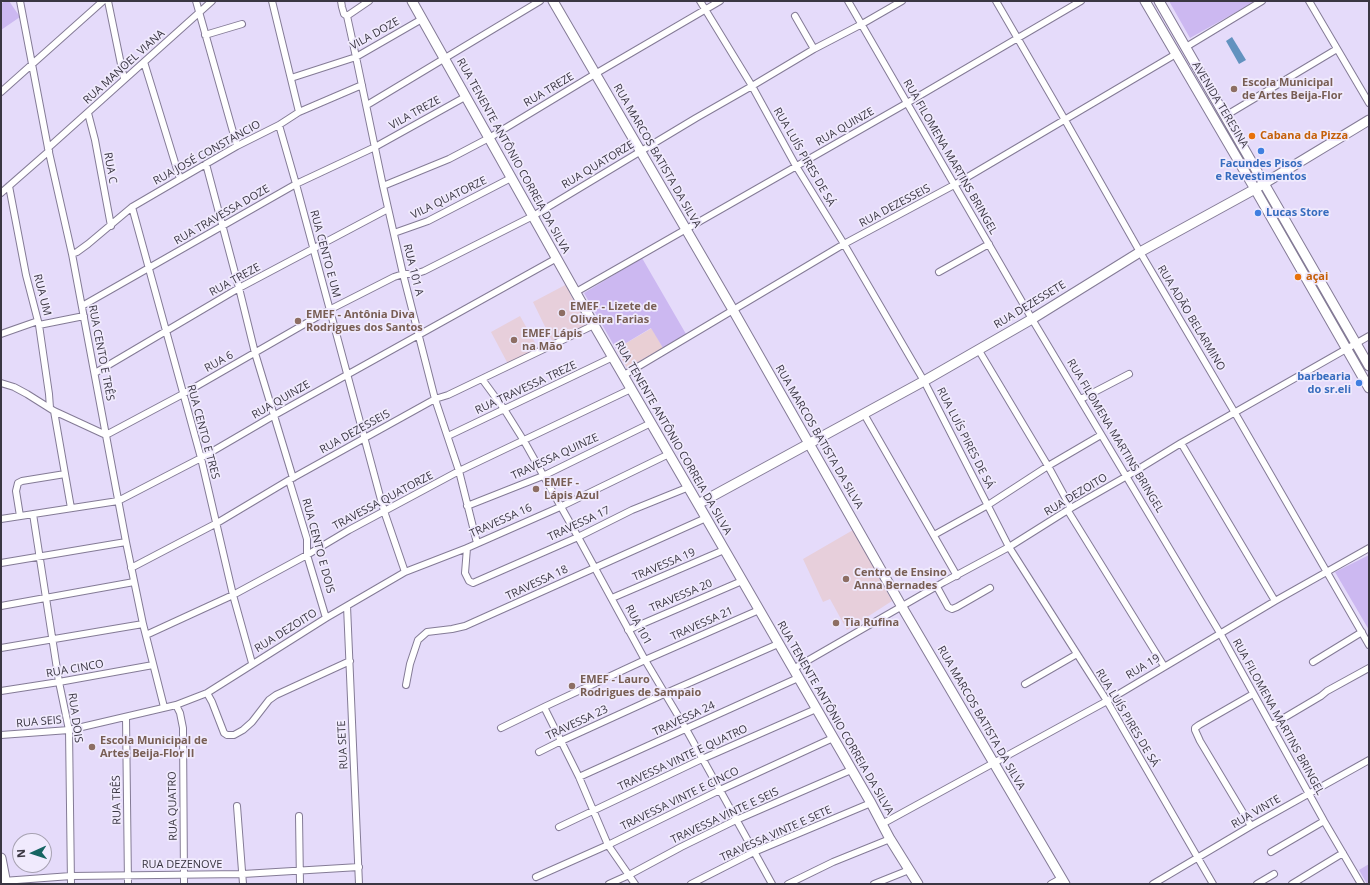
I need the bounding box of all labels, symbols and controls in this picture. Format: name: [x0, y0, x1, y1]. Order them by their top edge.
street label: VILA DOZE: [348, 15, 402, 53]
street label: RUA MANOEL VIANA: [81, 27, 167, 107]
street label: RUA TENENTE ANTÔNIO CORREIA DA SILVA: [454, 56, 572, 256]
street label: AVENIDA TERESINA: [1189, 60, 1251, 150]
street label: RUA TREZE: [522, 70, 576, 110]
place label: Escola Municipal de Artes Beija-Flor: [1242, 76, 1342, 102]
street label: RUA FILOMENA MARTINS BRINGEL: [900, 77, 1000, 237]
street label: RUA MARCOS BATISTA DA SILVA: [610, 82, 704, 230]
marker: Escola Municipal de Artes Beija-Flor: [1229, 84, 1239, 94]
street label: VILA TREZE: [387, 94, 443, 132]
street label: RUA LUÍS PIRES DE SÁ: [770, 105, 838, 209]
street label: RUA QUINZE: [814, 105, 876, 149]
street label: RUA JOSÉ CONSTANCIO: [151, 118, 263, 188]
place label: Cabana da Pizza: [1260, 129, 1348, 143]
marker: Cabana da Pizza: [1247, 131, 1257, 141]
street label: RUA QUATORZE: [559, 138, 637, 192]
marker: Facundes Pisos e Revestimentos: [1256, 146, 1266, 156]
street label: RUA C: [101, 151, 119, 185]
place label: Facundes Pisos e Revestimentos: [1215, 157, 1307, 183]
street label: VILA QUATORZE: [409, 174, 489, 222]
street label: RUA TRAVESSA DOZE: [172, 182, 272, 248]
street label: RUA DEZESSEIS: [857, 182, 933, 230]
place label: Lucas Store: [1266, 206, 1329, 220]
marker: Lucas Store: [1253, 208, 1263, 218]
street label: RUA CENTO E UM: [307, 209, 343, 299]
street label: RUA 101 A: [400, 243, 426, 297]
street label: RUA TREZE: [207, 261, 263, 299]
street label: RUA ADÃO BELARMINO: [1154, 263, 1228, 373]
place label: açai: [1306, 270, 1328, 284]
marker: açai: [1293, 272, 1303, 282]
street label: RUA UM: [30, 273, 54, 317]
street label: RUA DEZESSETE: [992, 278, 1068, 332]
place label: EMEF - Lizete de Oliveira Farias: [570, 300, 657, 326]
street label: RUA CENTO E TRÊS: [85, 304, 117, 402]
place label: EMEF - Antônia Diva Rodrigues dos Santos: [306, 308, 423, 334]
marker: EMEF - Lizete de Oliveira Farias: [557, 308, 567, 318]
marker: EMEF - Antônia Diva Rodrigues dos Santos: [293, 316, 303, 326]
place label: EMEF Lápis na Mão: [522, 327, 582, 353]
marker: EMEF Lápis na Mão: [509, 335, 519, 345]
street label: RUA TENENTE ANTÔNIO CORREIA DA SILVA: [612, 339, 734, 537]
street label: RUA 6: [202, 349, 236, 375]
street label: RUA FILOMENA MARTINS BRINGEL: [1064, 357, 1166, 515]
street label: RUA TRAVESSA TREZE: [473, 359, 579, 417]
street label: RUA MARCOS BATISTA DA SILVA: [772, 363, 866, 511]
place label: barbearia do sr.eli: [1297, 370, 1351, 396]
street label: RUA QUINZE: [250, 378, 312, 422]
marker: barbearia do sr.eli: [1354, 378, 1364, 388]
street label: RUA CENTO E TRES: [184, 383, 222, 481]
street label: RUA LUÍS PIRES DE SÁ: [934, 385, 996, 491]
street label: RUA DEZESSEIS: [318, 407, 392, 457]
street label: TRAVESSA QUINZE: [509, 431, 601, 483]
street label: TRAVESSA QUATORZE: [331, 469, 435, 533]
street label: RUA DEZOITO: [1042, 471, 1110, 519]
place label: EMEF - Lápis Azul: [544, 476, 599, 502]
marker: EMEF - Lápis Azul: [531, 484, 541, 494]
street label: RUA CENTO E DOIS: [299, 497, 337, 595]
street label: TRAVESSA 16: [468, 501, 534, 541]
street label: TRAVESSA 17: [546, 504, 612, 544]
street label: TRAVESSA 19: [631, 546, 697, 584]
street label: TRAVESSA 18: [504, 563, 570, 603]
place label: Centro de Ensino Anna Bernades: [854, 566, 947, 592]
marker: Centro de Ensino Anna Bernades: [841, 574, 851, 584]
street label: TRAVESSA 20: [648, 577, 714, 615]
street label: RUA 101: [622, 603, 654, 647]
street label: TRAVESSA 21: [669, 604, 735, 644]
street label: RUA DEZOITO: [252, 607, 320, 655]
place label: Tia Rufina: [844, 616, 899, 630]
marker: Tia Rufina: [831, 618, 841, 628]
street label: RUA TENENTE ANTÔNIO CORREIA DA SILVA: [774, 619, 896, 817]
street label: RUA FILOMENA MARTINS BRINGEL: [1229, 636, 1327, 798]
street label: RUA MARCOS BATISTA DA SILVA: [934, 644, 1028, 792]
street label: RUA 19: [1124, 652, 1162, 682]
street label: RUA CINCO: [45, 657, 105, 681]
street label: RUA LUÍS PIRES DE SÁ: [1093, 667, 1161, 769]
place label: EMEF - Lauro Rodrigues de Sampaio: [580, 673, 701, 699]
marker: EMEF - Lauro Rodrigues de Sampaio: [567, 681, 577, 691]
street label: RUA DOIS: [65, 692, 85, 744]
street label: TRAVESSA 24: [651, 699, 717, 739]
street label: TRAVESSA 23: [544, 703, 610, 743]
street label: RUA SEIS: [16, 713, 62, 731]
street label: RUA SETE: [335, 720, 351, 770]
street label: TRAVESSA VINTE E QUATRO: [616, 722, 750, 794]
place label: Escola Municipal de Artes Beija-Flor II: [100, 734, 207, 760]
marker: Escola Municipal de Artes Beija-Flor II: [87, 742, 97, 752]
street label: TRAVESSA VINTE E CINCO: [619, 765, 741, 833]
street label: RUA QUATRO: [166, 771, 180, 841]
street label: RUA TRÊS: [110, 775, 124, 825]
street label: TRAVESSA VINTE E SEIS: [669, 785, 781, 847]
street label: RUA VINTE: [1229, 793, 1283, 831]
street label: TRAVESSA VINTE E SETE: [718, 803, 834, 865]
north arrow: [12, 833, 52, 873]
text: N: [13, 849, 28, 858]
street label: RUA DEZENOVE: [142, 858, 222, 872]

